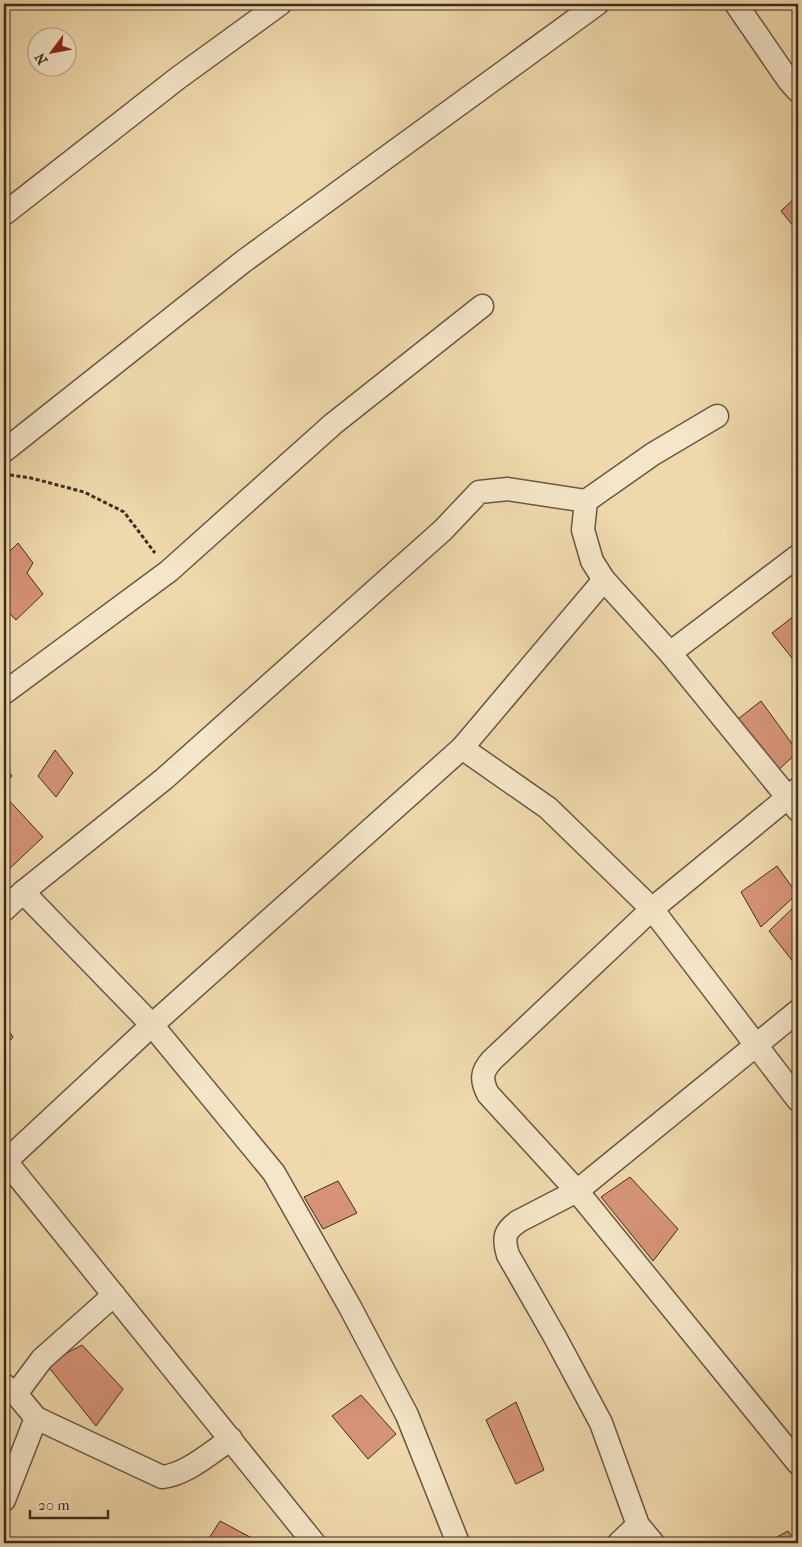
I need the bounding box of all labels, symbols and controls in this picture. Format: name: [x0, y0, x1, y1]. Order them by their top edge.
north arrow: [28, 28, 78, 78]
text: N: [31, 49, 51, 68]
scale bar: [30, 1487, 108, 1519]
text: 20 m: [38, 1496, 70, 1514]

